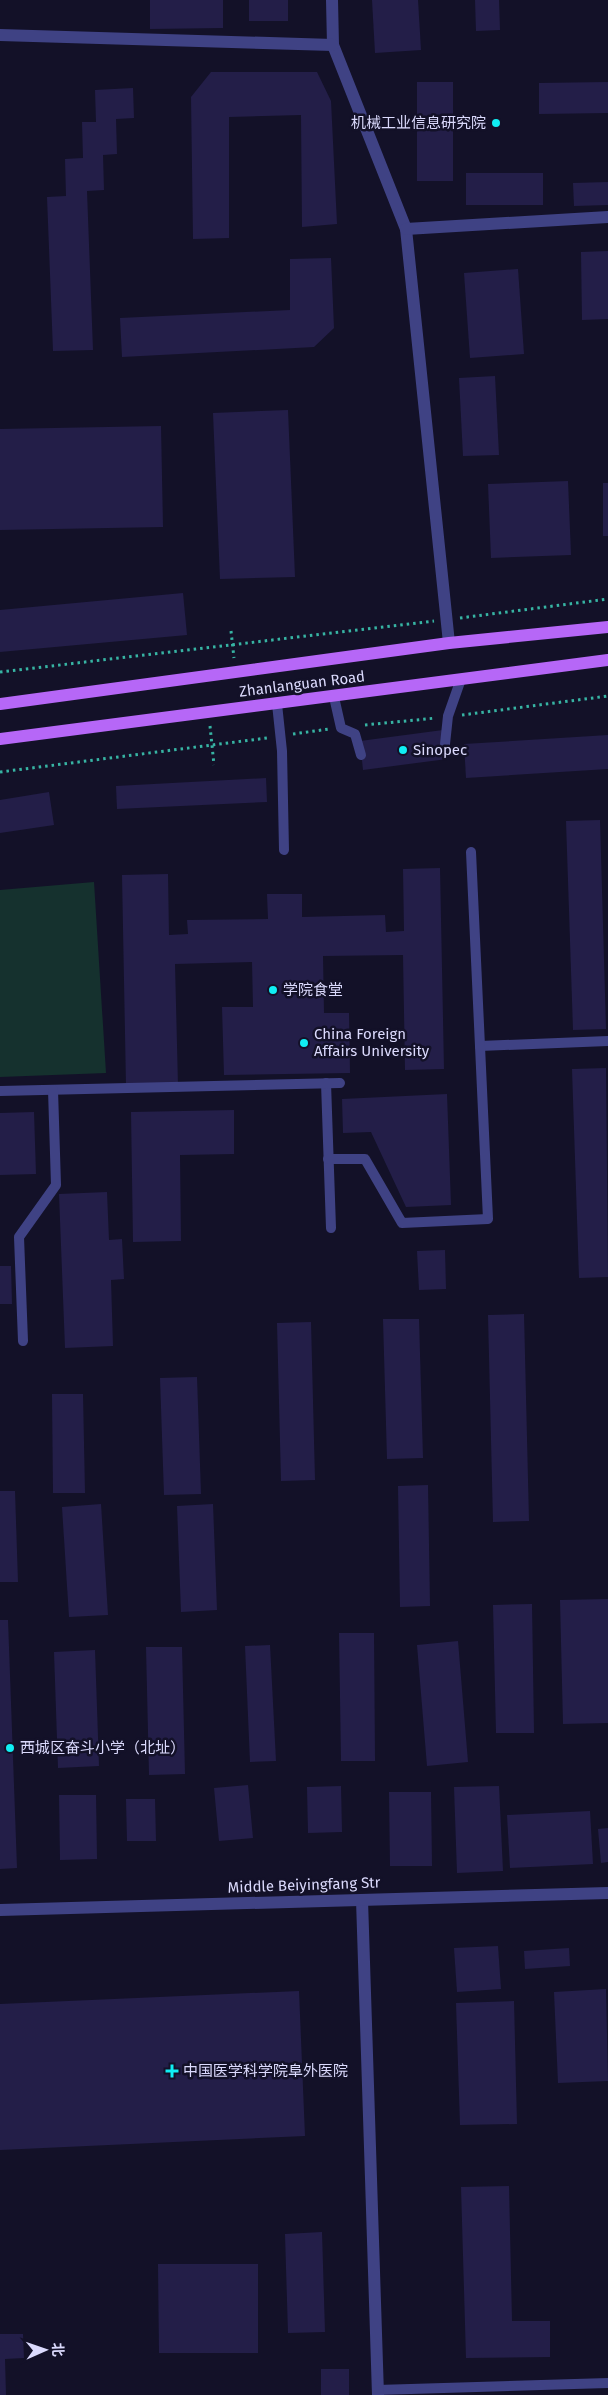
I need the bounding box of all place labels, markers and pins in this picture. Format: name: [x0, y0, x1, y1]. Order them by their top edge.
place label: 机械工业信息研究院: [351, 114, 486, 132]
marker: 机械工业信息研究院: [490, 117, 502, 129]
place label: Sinopec: [413, 741, 467, 759]
marker: Sinopec: [397, 744, 409, 756]
place label: 学院食堂: [283, 981, 343, 999]
marker: 学院食堂: [267, 984, 279, 996]
place label: China Foreign Affairs University: [314, 1025, 430, 1060]
marker: China Foreign Affairs University: [298, 1037, 310, 1049]
place label: 西城区奋斗小学（北址）: [20, 1739, 185, 1757]
marker: 西城区奋斗小学（北址）: [4, 1742, 16, 1754]
place label: 中国医学科学院阜外医院: [183, 2062, 348, 2080]
marker: 中国医学科学院阜外医院: [165, 2064, 179, 2078]

